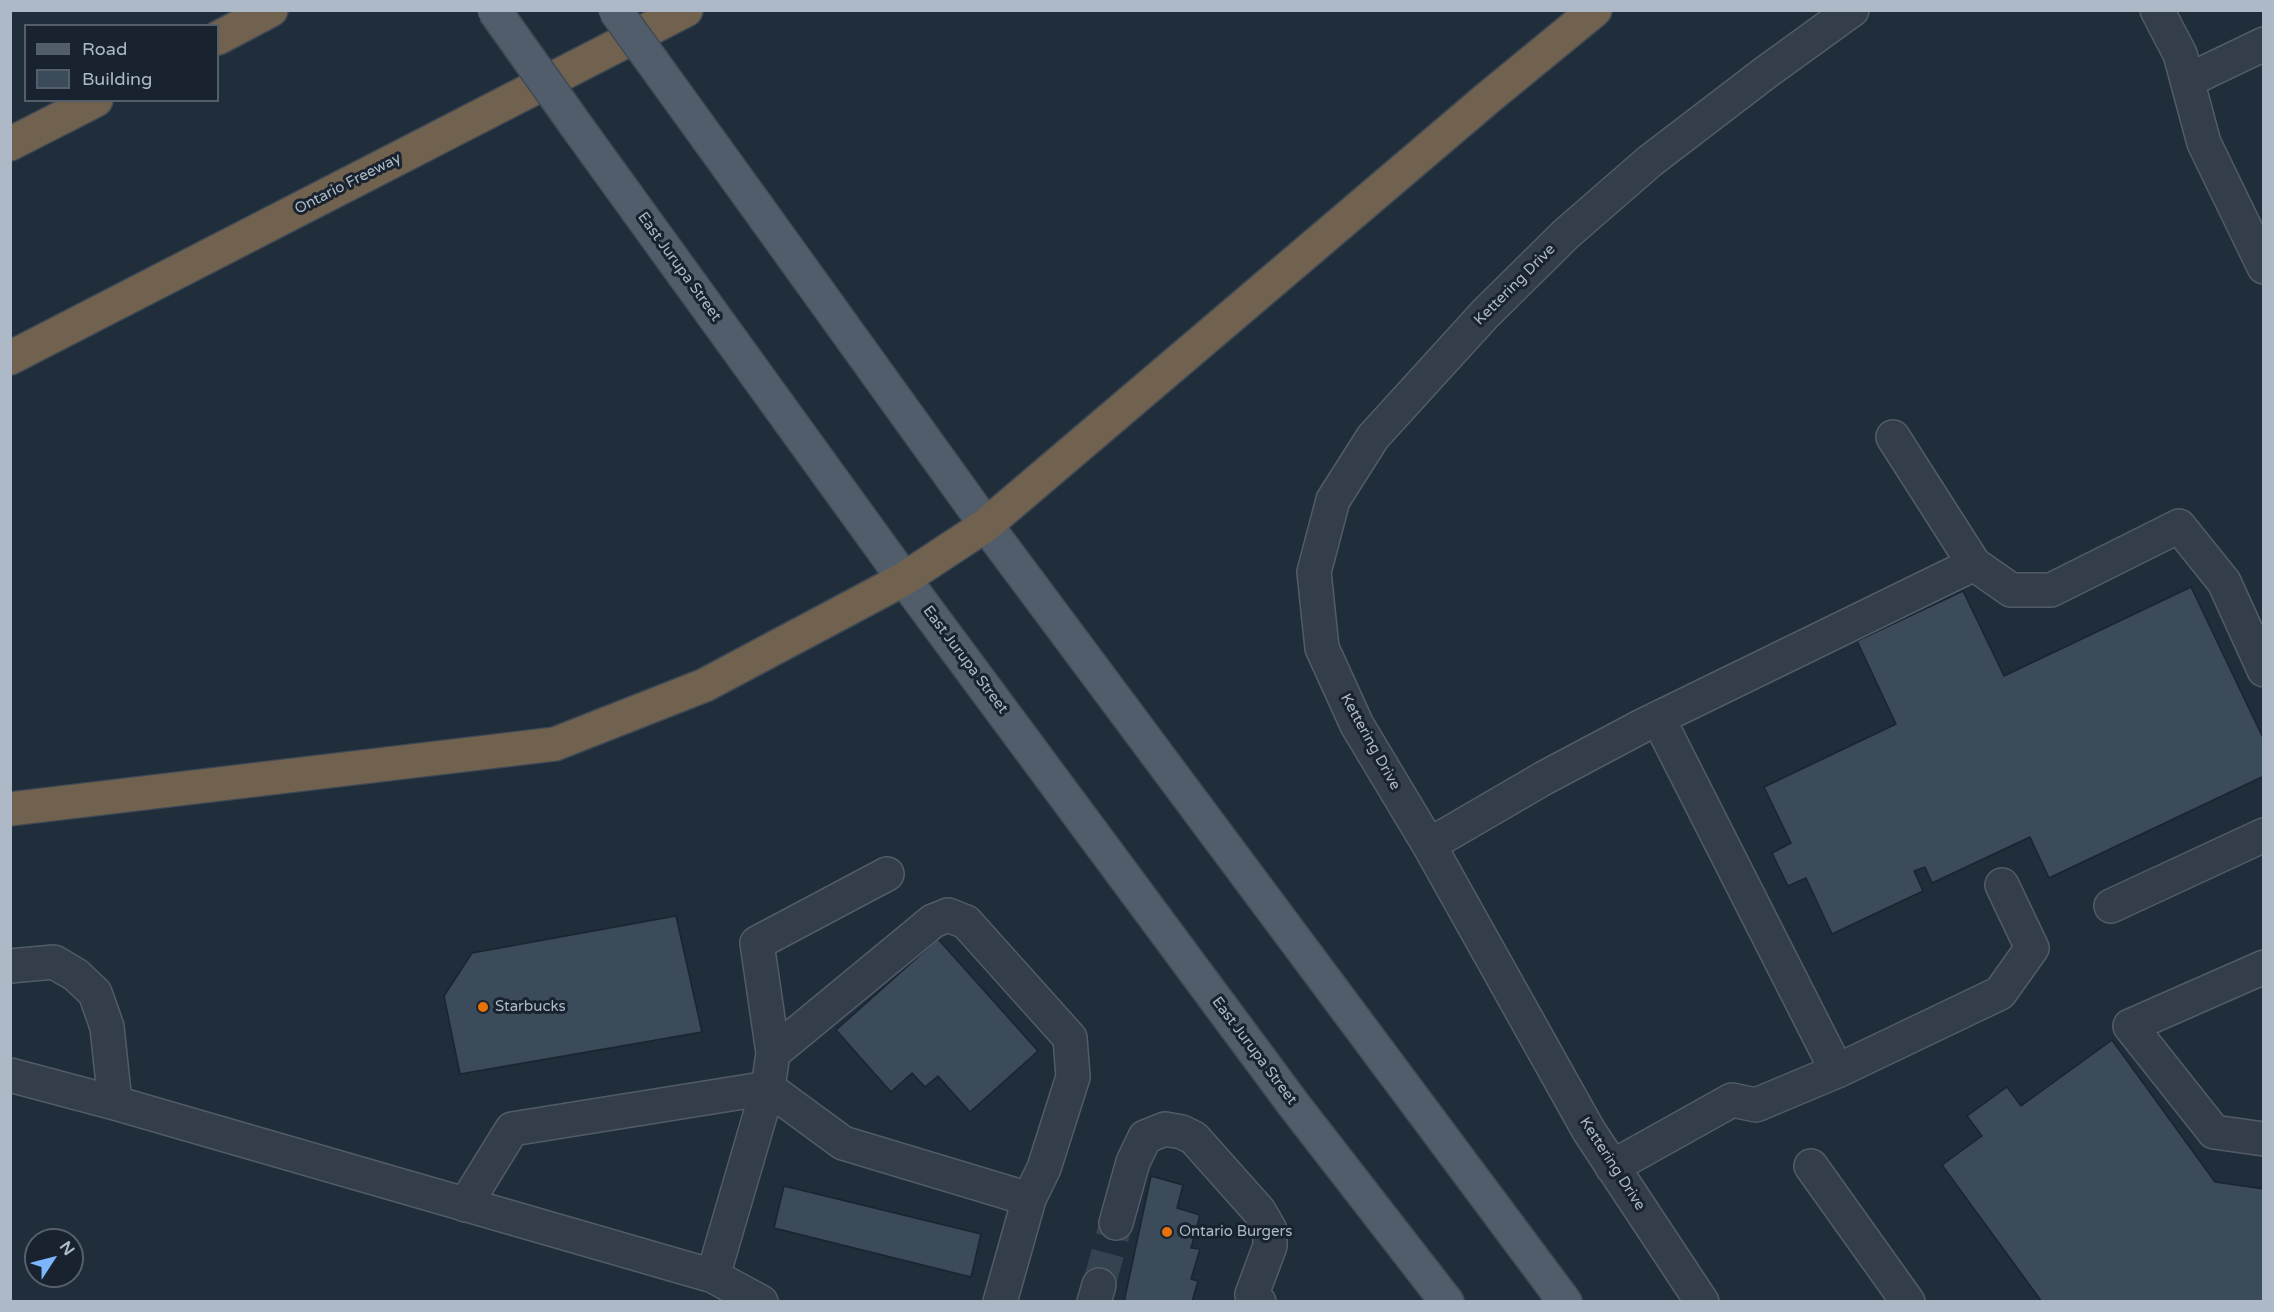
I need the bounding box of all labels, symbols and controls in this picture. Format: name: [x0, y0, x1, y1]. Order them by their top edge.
legend: [24, 24, 219, 102]
text: Road: [82, 38, 127, 60]
text: Building: [82, 68, 152, 90]
street label: Ontario Freeway: [292, 149, 404, 219]
street label: East Jurupa Street: [633, 209, 725, 325]
street label: Kettering Drive: [1471, 241, 1559, 329]
street label: East Jurupa Street: [919, 603, 1011, 717]
street label: Kettering Drive: [1336, 691, 1404, 793]
street label: East Jurupa Street: [1208, 994, 1300, 1108]
place label: Starbucks: [495, 998, 566, 1016]
marker: Starbucks: [476, 1000, 490, 1014]
street label: Kettering Drive: [1575, 1114, 1649, 1214]
place label: Ontario Burgers: [1179, 1223, 1293, 1241]
marker: Ontario Burgers: [1160, 1225, 1174, 1239]
north arrow: [24, 1228, 84, 1288]
text: N: [55, 1238, 79, 1260]

